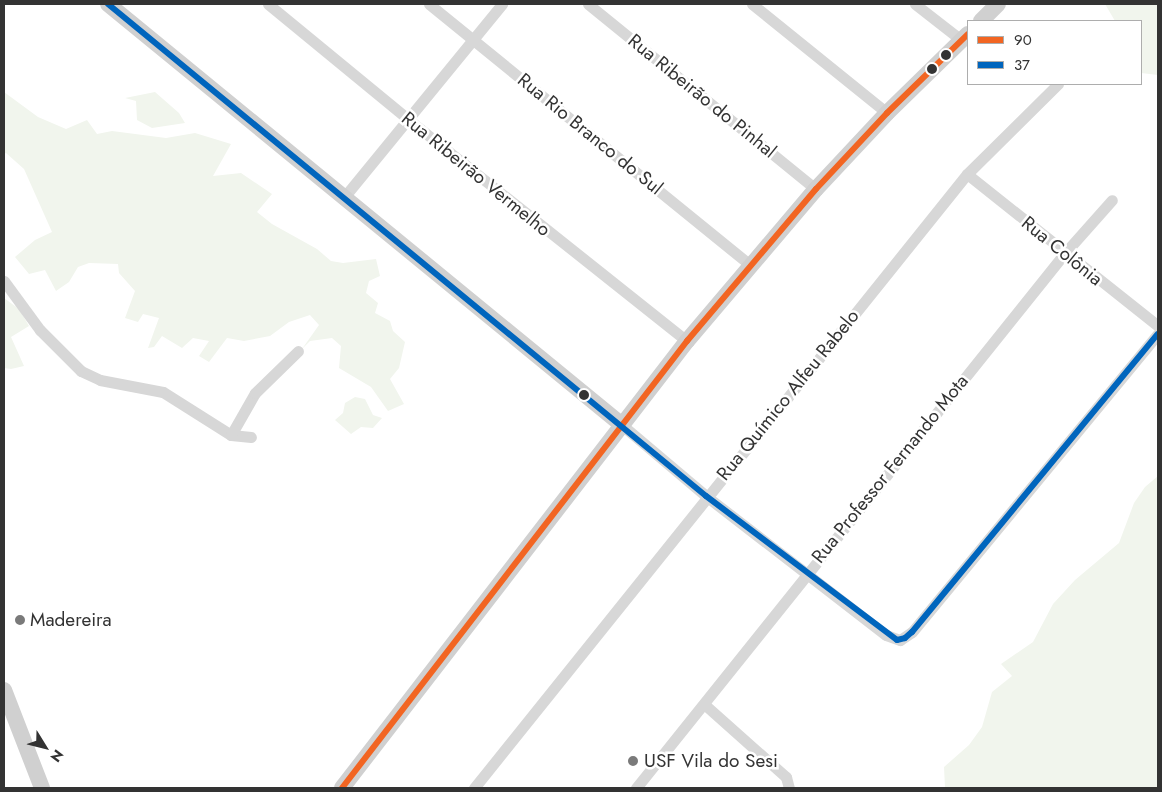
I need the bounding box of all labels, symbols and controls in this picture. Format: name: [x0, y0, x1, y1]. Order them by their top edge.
legend: [967, 20, 1142, 85]
street label: Rua Ribeirão do Pinhal: [623, 29, 781, 163]
text: 90: [1014, 29, 1032, 51]
unlabelled marker: [941, 50, 951, 60]
text: 37: [1014, 54, 1030, 76]
unlabelled marker: [927, 64, 937, 74]
street label: Rua Rio Branco do Sul: [513, 68, 667, 200]
street label: Rua Ribeirão Vermelho: [397, 107, 555, 241]
street label: Rua Colônia: [1017, 211, 1107, 291]
street label: Rua Químico Alfeu Rabelo: [712, 305, 864, 485]
street label: Rua Professor Fernando Mota: [807, 370, 973, 568]
unlabelled marker: [579, 390, 589, 400]
place label: Madereira: [30, 609, 112, 631]
marker: Madereira: [14, 614, 26, 626]
north arrow: [20, 722, 70, 772]
text: N: [46, 745, 68, 766]
place label: USF Vila do Sesi: [644, 750, 778, 772]
marker: USF Vila do Sesi: [626, 754, 640, 768]

